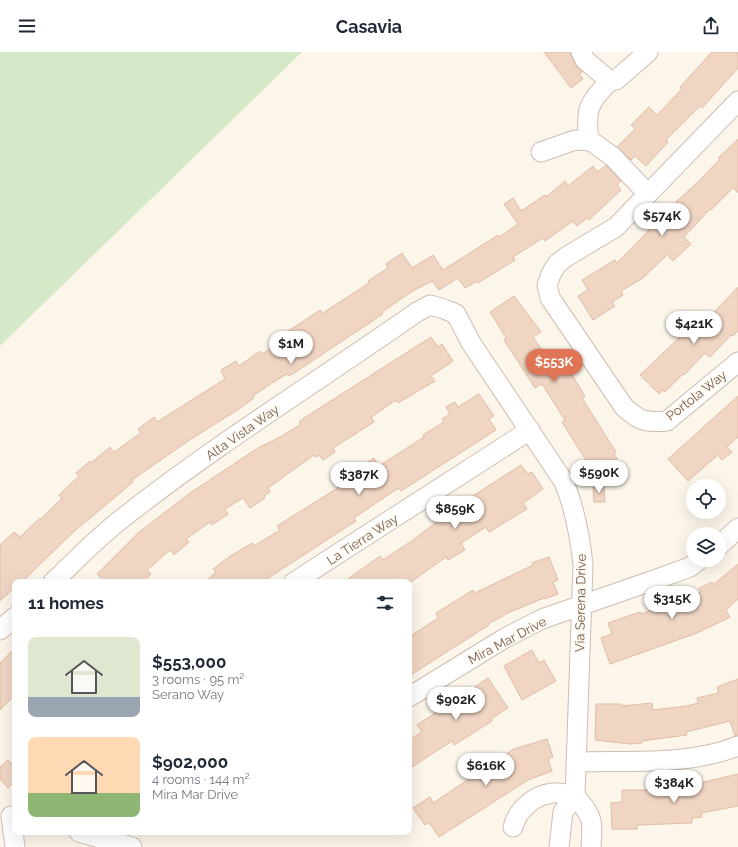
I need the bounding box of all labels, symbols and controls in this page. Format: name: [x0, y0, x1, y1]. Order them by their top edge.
icon: menu: [16, 15, 38, 37]
icon: share: [700, 15, 722, 37]
text: Casavia: [336, 16, 402, 37]
pin: $574K: [634, 203, 690, 237]
text: $574K: [643, 208, 681, 223]
pin: $421K: [666, 311, 722, 345]
text: $421K: [675, 316, 713, 331]
pin: $1M: [272, 331, 310, 365]
text: $1M: [278, 336, 304, 351]
pin: $553K: [526, 349, 582, 383]
text: $553K: [535, 354, 573, 369]
street label: Portola Way: [663, 367, 730, 424]
street label: Alta Vista Way: [203, 402, 282, 463]
pin: $590K: [571, 460, 627, 494]
pin: $387K: [331, 462, 387, 496]
text: $590K: [579, 465, 619, 480]
text: $387K: [339, 467, 379, 482]
map controls: [686, 479, 726, 567]
button: locate: [686, 479, 726, 519]
pin: $859K: [427, 496, 483, 530]
text: $859K: [435, 501, 475, 516]
street label: La Tierra Way: [324, 511, 401, 568]
button: layers: [686, 527, 726, 567]
street label: Via Serena Drive: [572, 553, 589, 652]
pin: $315K: [644, 586, 700, 620]
text: $315K: [653, 591, 691, 606]
icon: filters: [374, 592, 396, 614]
text: 11 homes: [28, 593, 104, 613]
street label: Mira Mar Drive: [466, 613, 549, 667]
text: $553,000: [152, 652, 226, 672]
icon: home: [60, 653, 108, 701]
text: 3 rooms · 95 m²: [152, 672, 244, 687]
text: Serano Way: [152, 687, 224, 702]
pin: $902K: [428, 687, 484, 721]
text: $902K: [436, 692, 476, 707]
text: $902,000: [152, 752, 228, 772]
icon: home: [60, 753, 108, 801]
pin: $616K: [458, 753, 514, 787]
text: $616K: [466, 758, 506, 773]
pin: $384K: [646, 770, 702, 804]
text: 4 rooms · 144 m²: [152, 772, 250, 787]
text: $384K: [654, 775, 694, 790]
text: Mira Mar Drive: [152, 787, 238, 802]

